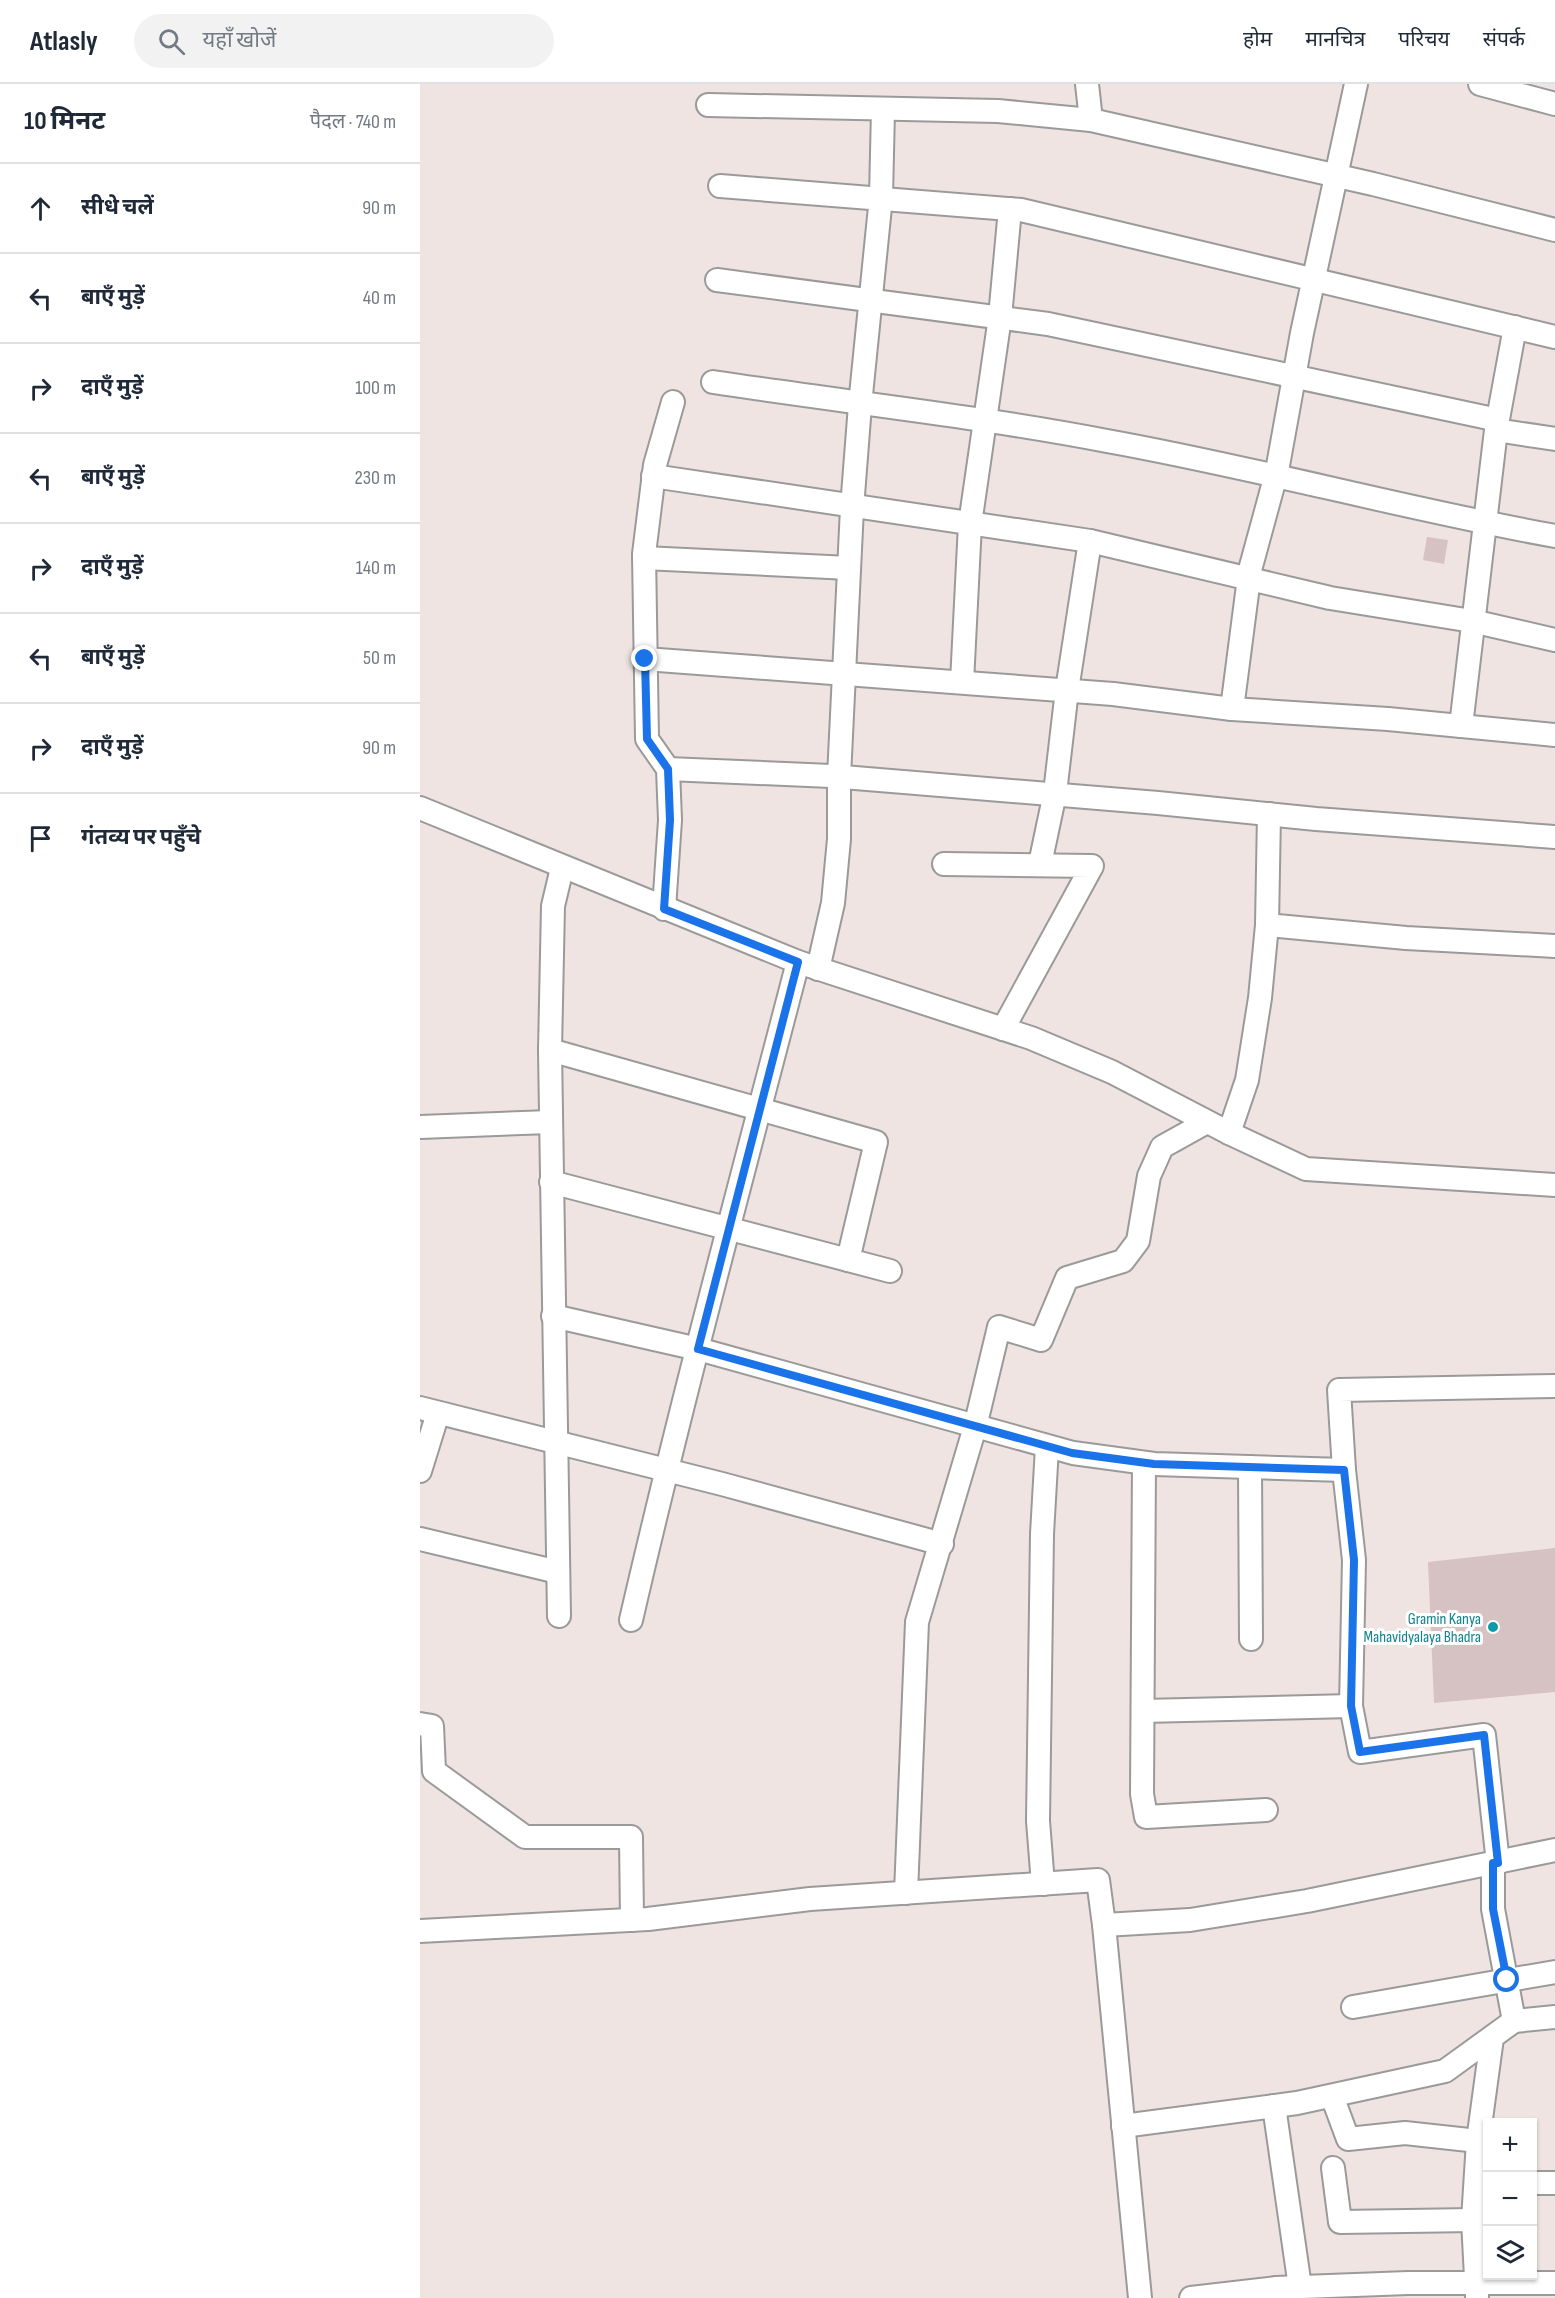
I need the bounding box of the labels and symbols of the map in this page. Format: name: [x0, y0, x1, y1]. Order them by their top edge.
route end: [631, 645, 657, 671]
place label: Gramin Kanya Mahavidyalaya Bhadra: [1364, 1610, 1481, 1647]
marker: Gramin Kanya Mahavidyalaya Bhadra: [1486, 1620, 1500, 1634]
route start: [1493, 1966, 1519, 1992]

